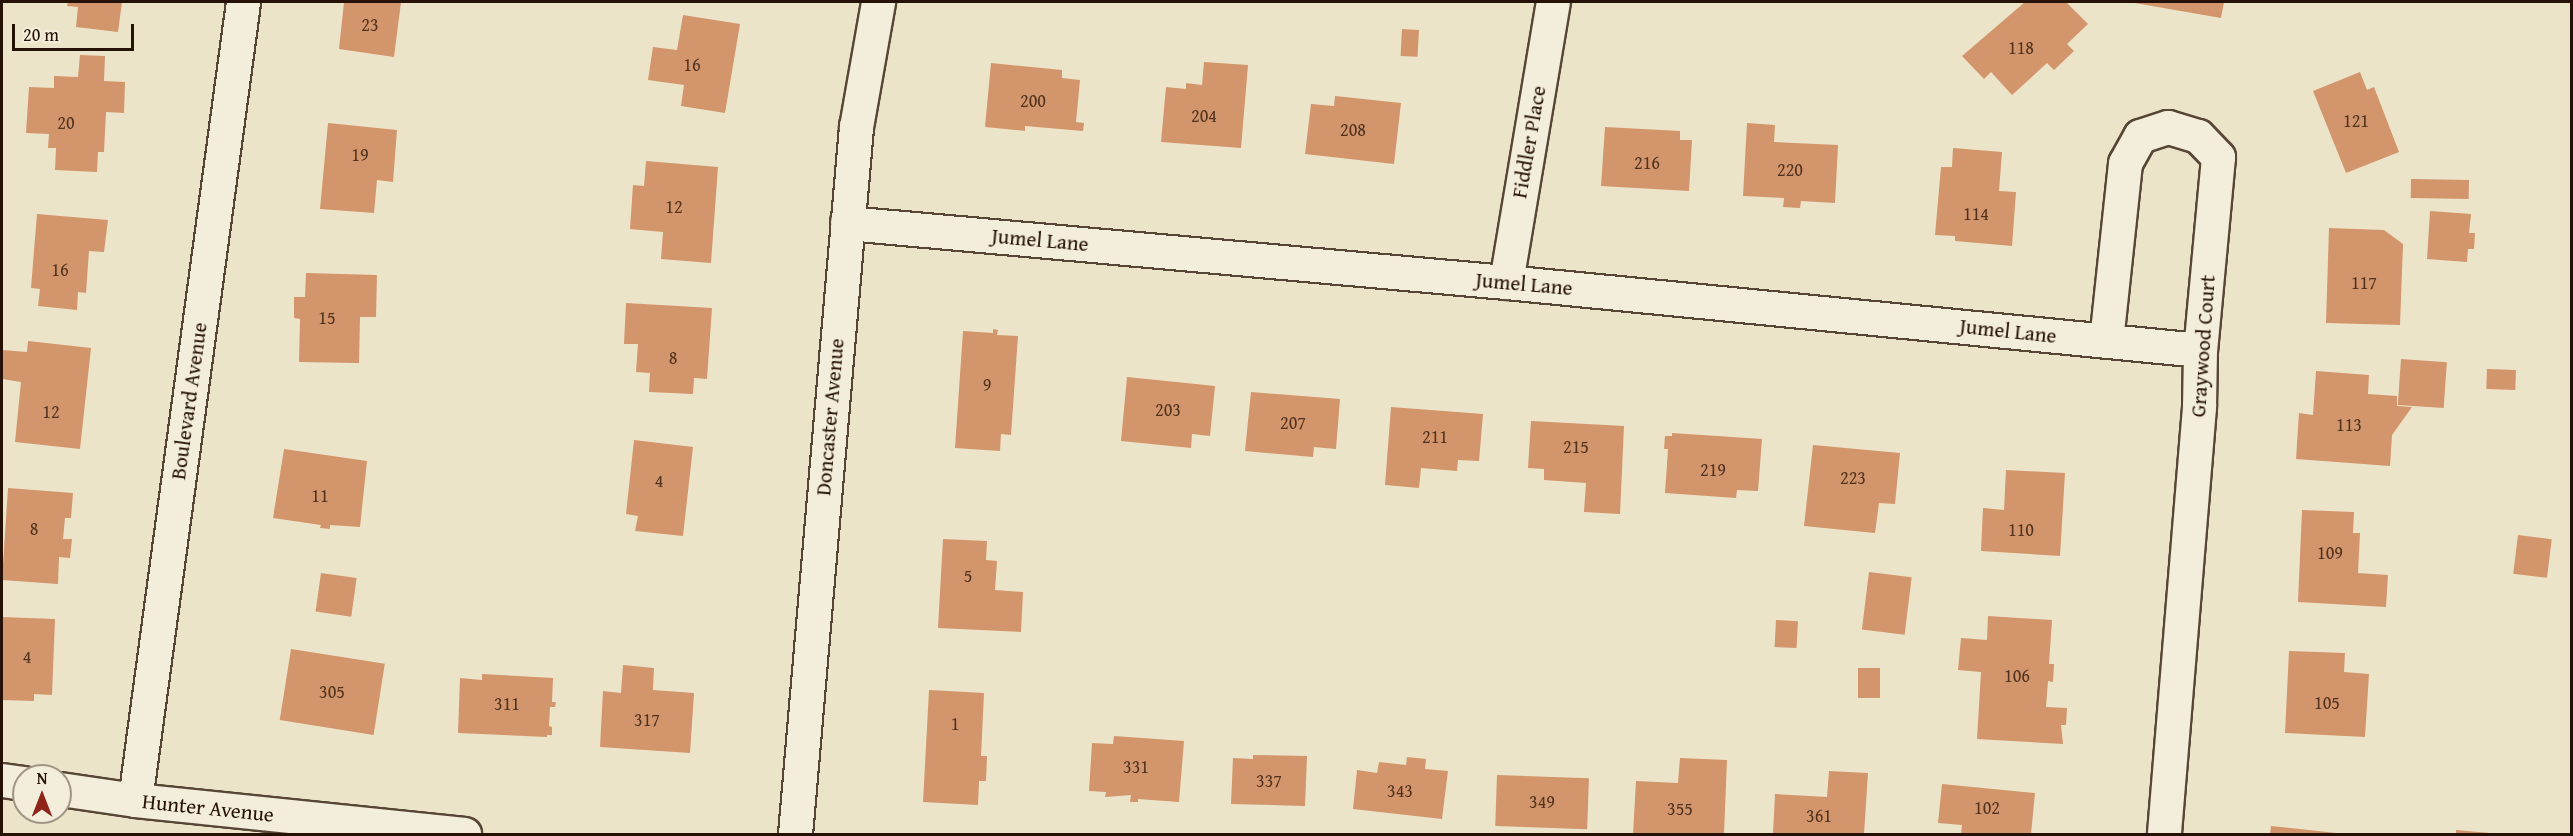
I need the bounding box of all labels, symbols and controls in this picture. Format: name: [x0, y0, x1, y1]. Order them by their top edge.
scale bar: [15, 12, 136, 50]
house number: 23: [361, 14, 379, 36]
text: 20 m: [23, 21, 59, 48]
house number: 118: [2008, 37, 2034, 59]
house number: 16: [683, 54, 701, 76]
street label: Fiddler Place: [1507, 84, 1551, 200]
house number: 200: [1020, 90, 1046, 112]
house number: 204: [1191, 105, 1217, 127]
house number: 121: [2343, 110, 2369, 132]
house number: 20: [57, 112, 75, 134]
house number: 208: [1340, 119, 1366, 141]
house number: 19: [351, 144, 369, 166]
house number: 216: [1634, 152, 1660, 174]
house number: 220: [1777, 159, 1803, 181]
house number: 12: [665, 196, 683, 218]
house number: 114: [1963, 203, 1989, 225]
street label: Jumel Lane: [990, 223, 1090, 257]
house number: 16: [51, 259, 69, 281]
street label: Jumel Lane: [1474, 267, 1574, 301]
house number: 117: [2351, 272, 2377, 294]
street label: Graywood Court: [2185, 274, 2221, 418]
house number: 15: [318, 307, 336, 329]
street label: Jumel Lane: [1958, 313, 2058, 349]
street label: Boulevard Avenue: [165, 321, 213, 481]
street label: Doncaster Avenue: [811, 337, 849, 497]
house number: 8: [669, 347, 677, 369]
house number: 9: [983, 374, 991, 396]
house number: 203: [1155, 399, 1181, 421]
house number: 12: [42, 401, 60, 423]
house number: 207: [1280, 412, 1306, 434]
house number: 113: [2336, 414, 2362, 436]
house number: 211: [1422, 426, 1448, 448]
house number: 215: [1563, 436, 1589, 458]
house number: 219: [1700, 459, 1726, 481]
house number: 223: [1840, 467, 1866, 489]
house number: 4: [655, 470, 663, 492]
house number: 11: [311, 485, 329, 507]
house number: 8: [30, 518, 38, 540]
house number: 110: [2008, 519, 2034, 541]
house number: 109: [2317, 542, 2343, 564]
house number: 5: [964, 565, 972, 587]
house number: 4: [23, 646, 31, 668]
house number: 106: [2004, 665, 2030, 687]
house number: 305: [319, 681, 345, 703]
house number: 105: [2314, 692, 2340, 714]
house number: 311: [494, 693, 520, 715]
house number: 317: [634, 709, 660, 731]
house number: 1: [951, 713, 959, 735]
house number: 331: [1123, 756, 1149, 778]
north arrow: [12, 764, 72, 824]
text: N: [37, 766, 47, 790]
house number: 337: [1256, 770, 1282, 792]
house number: 343: [1387, 780, 1413, 802]
street label: Hunter Avenue: [141, 789, 275, 827]
house number: 349: [1529, 791, 1555, 813]
house number: 102: [1974, 797, 2000, 819]
house number: 355: [1667, 798, 1693, 820]
house number: 361: [1806, 805, 1832, 827]

